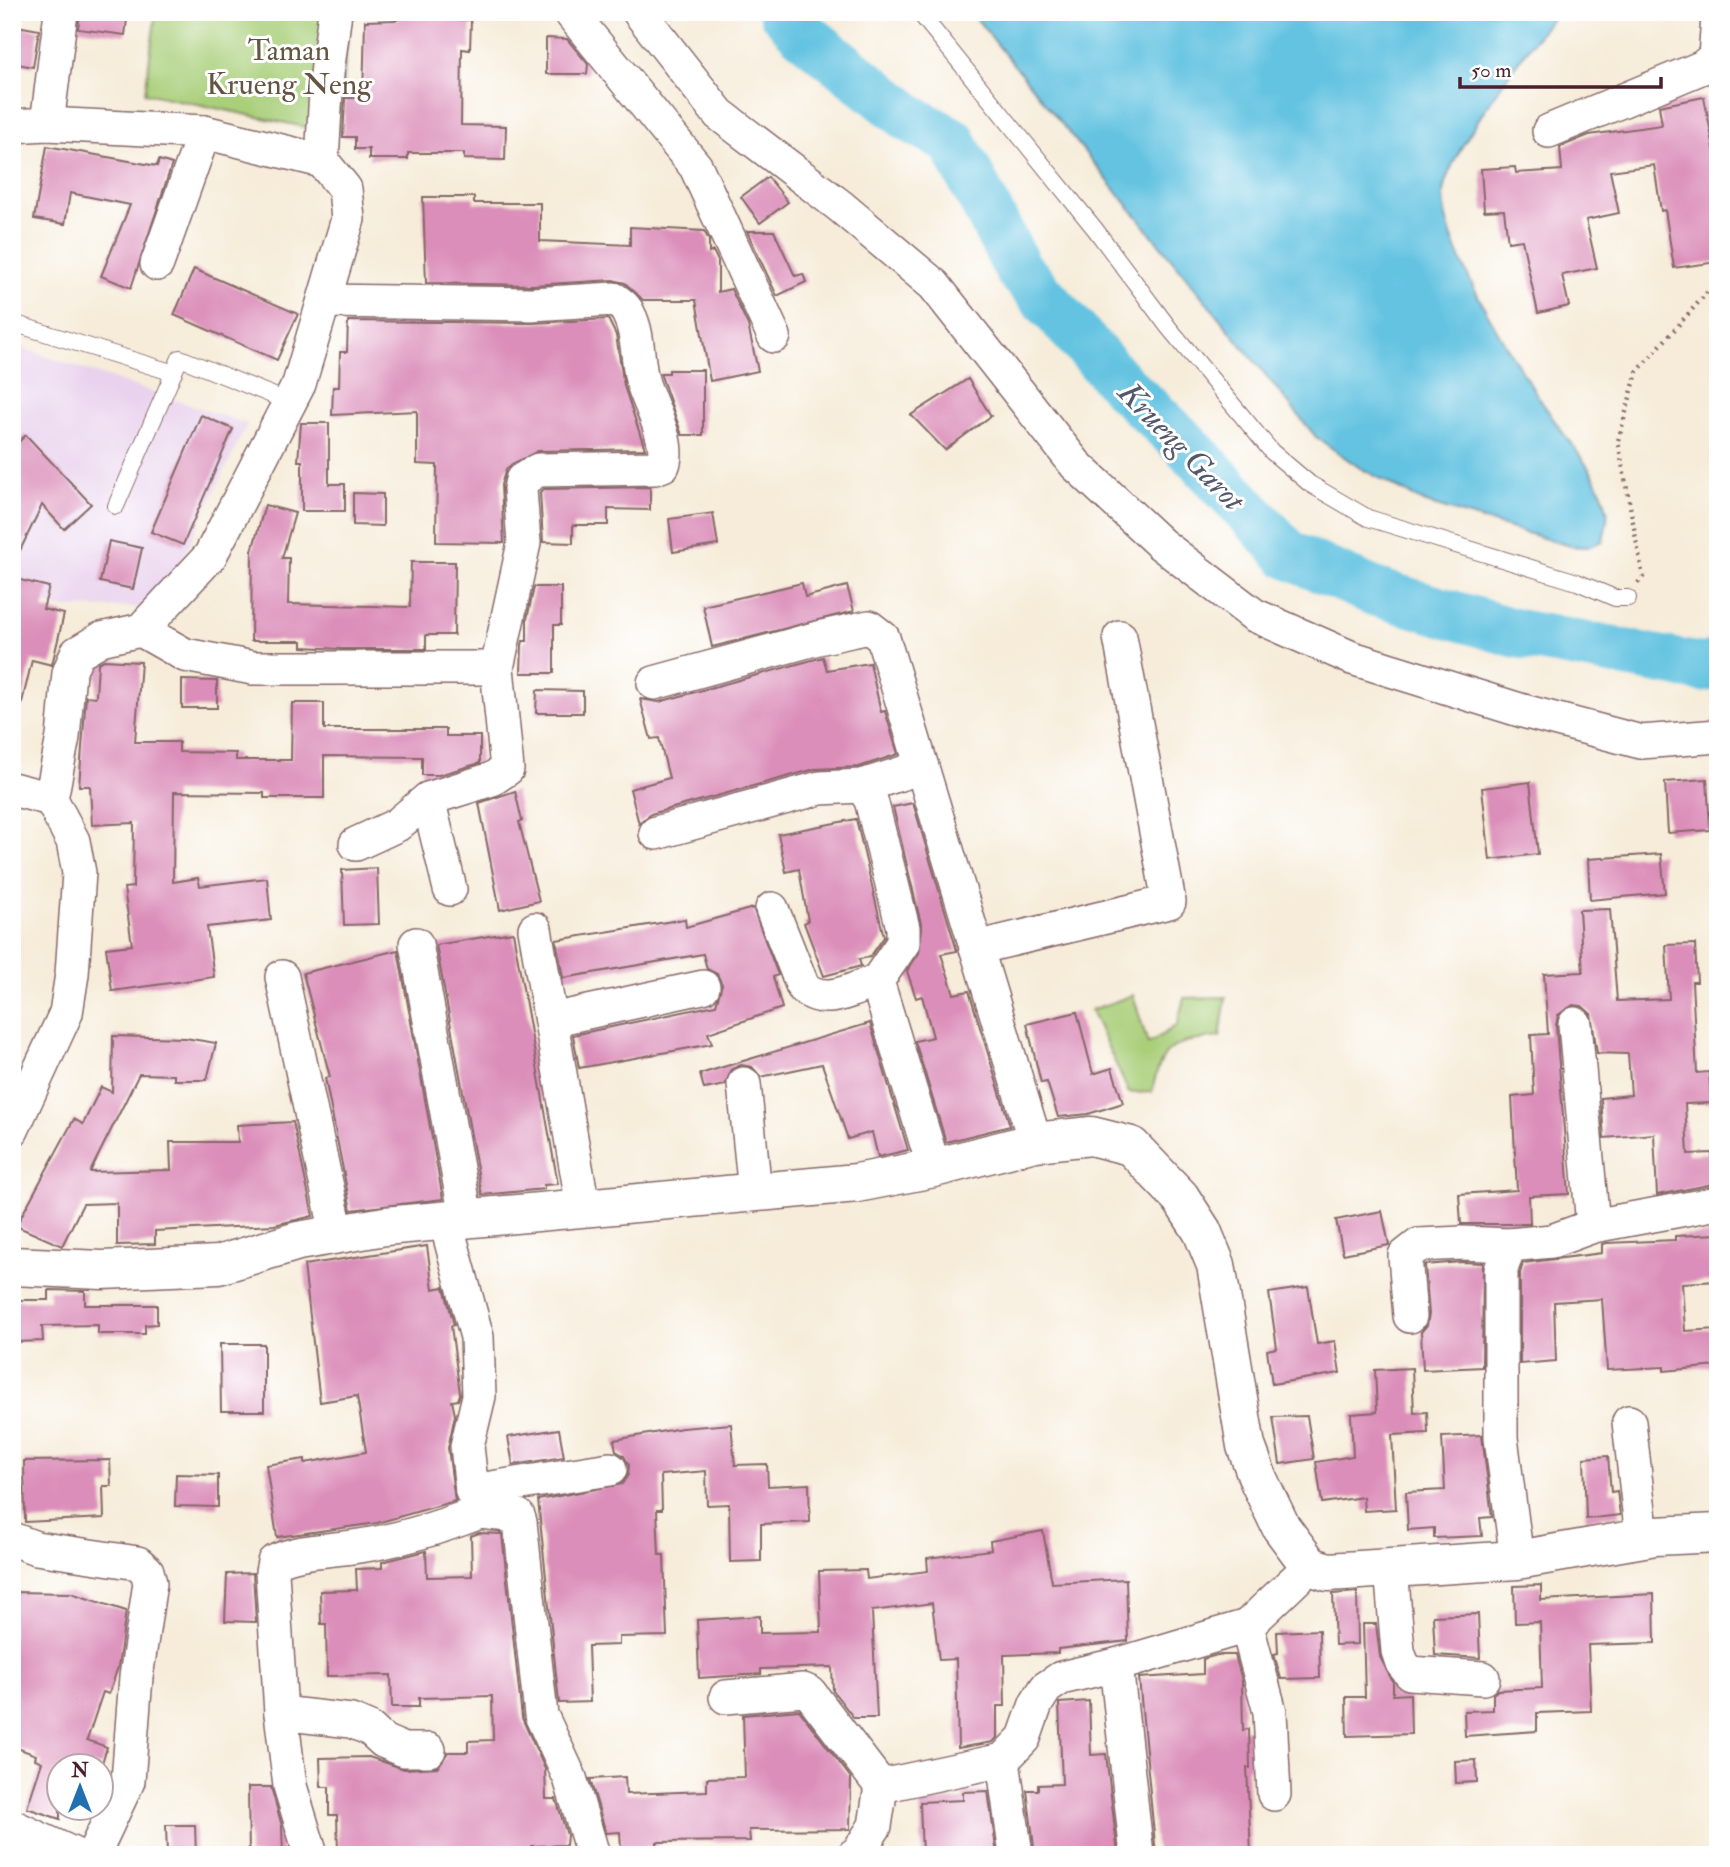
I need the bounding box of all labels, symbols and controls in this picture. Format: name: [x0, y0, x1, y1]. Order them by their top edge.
park label: Taman Krueng Neng: [206, 32, 373, 103]
scale bar: [1460, 46, 1662, 90]
text: 50 m: [1471, 57, 1512, 84]
water label: Krueng Garot: [1108, 372, 1254, 521]
north arrow: [46, 1752, 116, 1822]
text: N: [70, 1759, 89, 1783]

